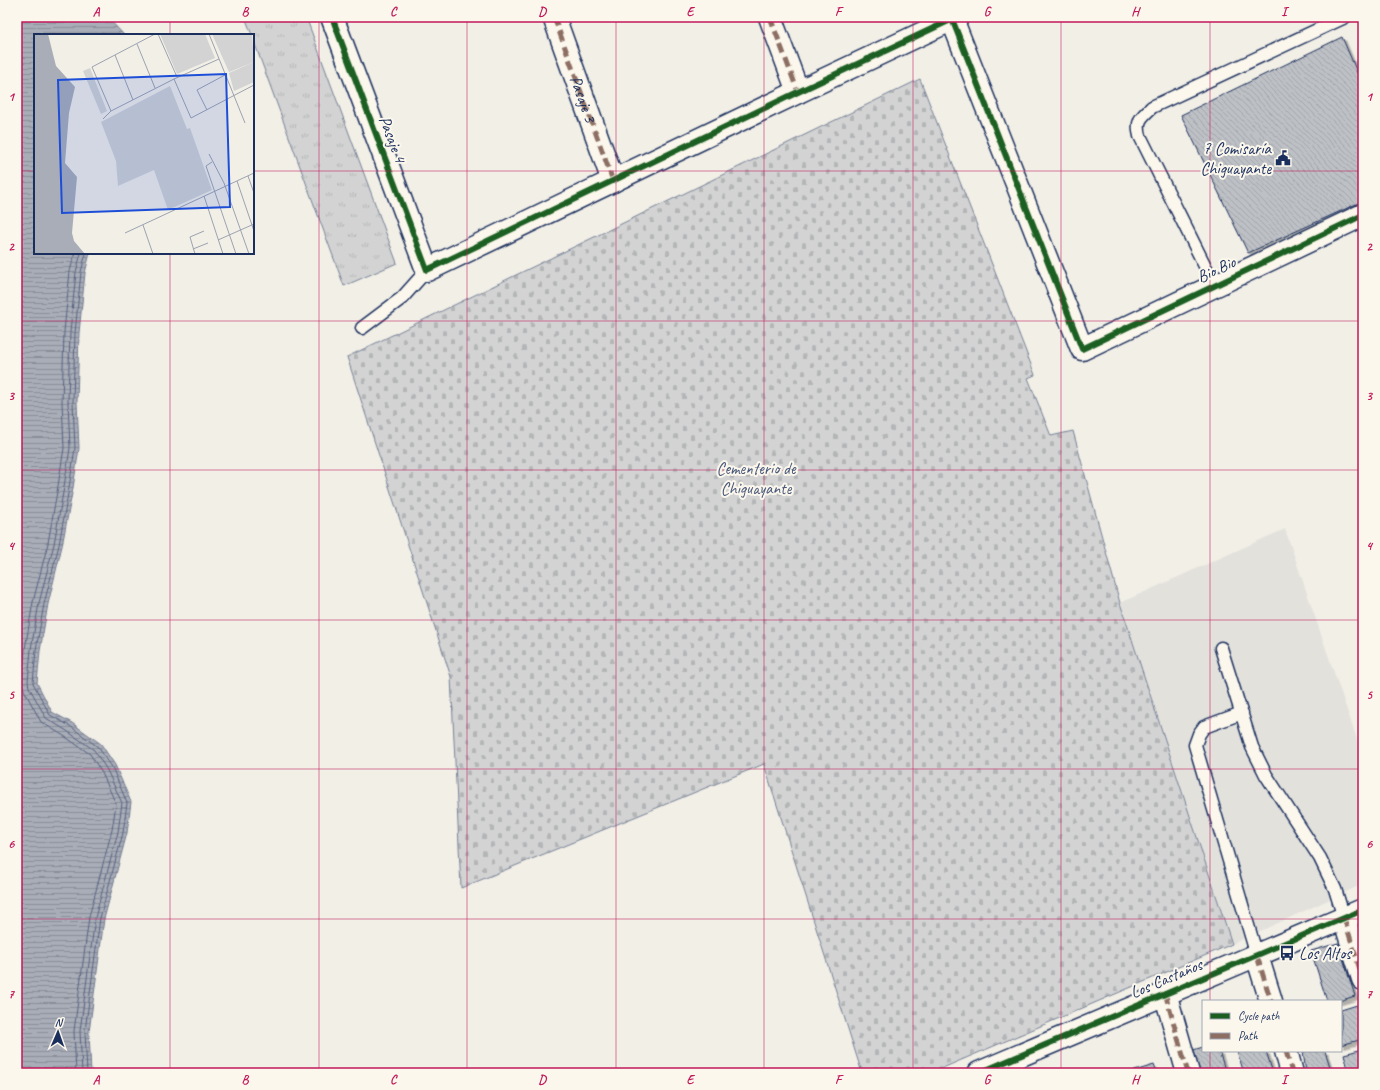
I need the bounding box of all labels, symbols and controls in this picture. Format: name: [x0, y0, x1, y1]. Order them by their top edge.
text: A: [93, 4, 101, 20]
text: B: [242, 4, 250, 20]
text: C: [390, 4, 398, 20]
text: D: [538, 4, 547, 20]
text: E: [687, 4, 696, 20]
text: F: [835, 4, 844, 20]
text: G: [984, 4, 992, 20]
text: H: [1131, 4, 1141, 20]
text: I: [1281, 4, 1290, 20]
inset map: [34, 34, 254, 254]
street label: Pasaje 3: [565, 73, 601, 126]
text: 1: [8, 89, 16, 105]
text: 1: [1366, 89, 1374, 105]
street label: Pasaje 4: [374, 113, 412, 168]
place label: 7 Comisaría Chiguayante: [1201, 138, 1273, 179]
public building icon: 7 Comisaría Chiguayante: [1274, 149, 1292, 167]
text: 2: [8, 239, 15, 255]
text: 2: [1366, 239, 1373, 255]
street label: Bio Bio: [1194, 251, 1240, 287]
text: 3: [8, 388, 15, 404]
text: 3: [1366, 388, 1373, 404]
park label: Cementerio de Chiguayante: [716, 458, 797, 499]
text: 4: [8, 538, 16, 554]
text: 4: [1366, 538, 1374, 554]
text: 5: [8, 687, 15, 703]
text: 5: [1366, 687, 1373, 703]
text: 6: [8, 836, 15, 852]
text: 6: [1366, 836, 1373, 852]
place label: Los Altos: [1299, 943, 1353, 964]
bus stop icon: Los Altos: [1278, 944, 1296, 962]
street label: Los Castaños: [1127, 953, 1207, 1003]
text: 7: [8, 986, 15, 1002]
text: 7: [1366, 986, 1373, 1002]
legend: [1202, 1000, 1342, 1052]
text: Cycle path: [1238, 1008, 1280, 1024]
north arrow: [38, 1012, 78, 1052]
text: N: [55, 1015, 64, 1029]
text: Path: [1238, 1028, 1258, 1044]
text: A: [93, 1072, 101, 1088]
text: B: [242, 1072, 250, 1088]
text: C: [390, 1072, 398, 1088]
text: D: [538, 1072, 547, 1088]
text: E: [687, 1072, 696, 1088]
text: F: [835, 1072, 844, 1088]
text: G: [984, 1072, 992, 1088]
text: H: [1131, 1072, 1141, 1088]
text: I: [1281, 1072, 1290, 1088]

